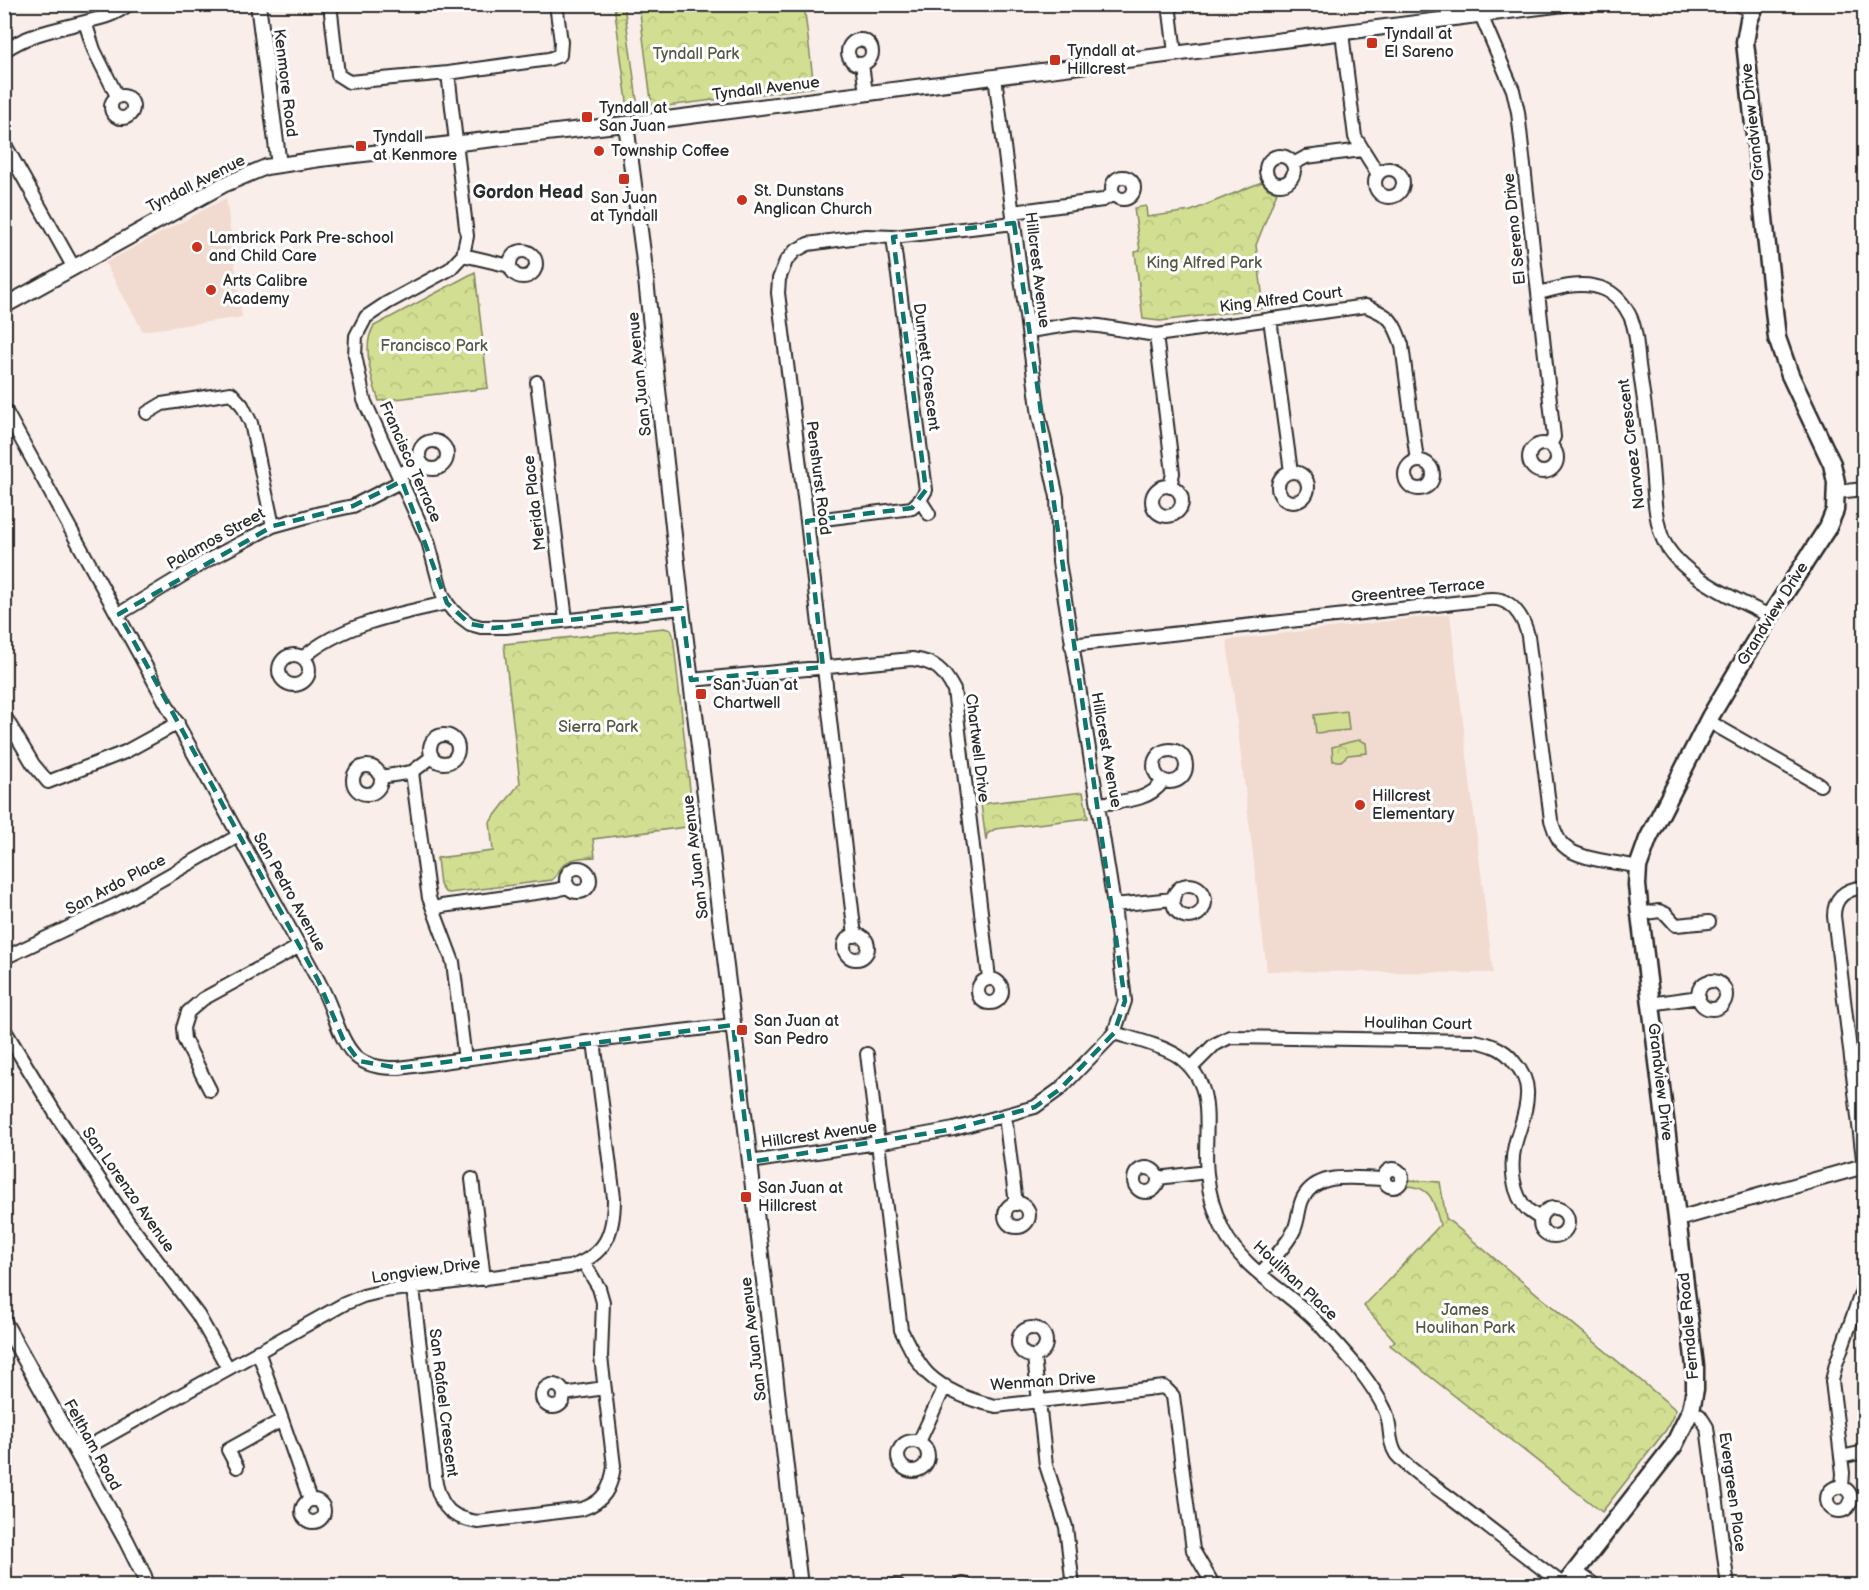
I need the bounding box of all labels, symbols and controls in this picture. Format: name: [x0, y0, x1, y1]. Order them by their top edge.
place label: Tyndall at El Sareno: [1384, 25, 1454, 62]
street label: Kenmore Road: [269, 28, 301, 138]
marker: Tyndall at El Sareno: [1365, 36, 1379, 50]
place label: Tyndall at Hillcrest: [1067, 42, 1135, 79]
park label: Tyndall Park: [653, 45, 739, 64]
marker: Tyndall at Hillcrest: [1048, 53, 1062, 67]
street label: Grandview Drive: [1737, 62, 1769, 182]
street label: Tyndall Avenue: [711, 73, 821, 105]
place label: Tyndall at San Juan: [599, 99, 667, 136]
marker: Tyndall at San Juan: [580, 110, 594, 124]
place label: Tyndall at Kenmore: [373, 128, 458, 165]
marker: Tyndall at Kenmore: [354, 139, 368, 153]
place label: Township Coffee: [611, 142, 730, 161]
marker: Township Coffee: [592, 144, 606, 158]
street label: Tyndall Avenue: [144, 151, 249, 217]
marker: San Juan at Tyndall: [617, 172, 631, 186]
street label: El Sereno Drive: [1500, 172, 1530, 286]
district label: Gordon Head: [473, 182, 583, 203]
place label: St. Dunstans Anglican Church: [754, 182, 872, 219]
place label: San Juan at Tyndall: [590, 189, 658, 226]
marker: St. Dunstans Anglican Church: [735, 193, 749, 207]
street label: Hillcrest Avenue: [1020, 211, 1054, 330]
place label: Lambrick Park Pre-school and Child Care: [209, 229, 394, 266]
marker: Lambrick Park Pre-school and Child Care: [190, 240, 204, 254]
park label: King Alfred Park: [1146, 254, 1262, 273]
place label: Arts Calibre Academy: [223, 272, 308, 309]
marker: Arts Calibre Academy: [204, 283, 218, 297]
street label: King Alfred Court: [1219, 283, 1343, 317]
street label: Dunnett Crescent: [909, 302, 943, 432]
street label: San Juan Avenue: [624, 311, 656, 437]
park label: Francisco Park: [380, 337, 488, 356]
street label: Narvaez Crescent: [1615, 378, 1649, 510]
street label: Francisco Terrace: [375, 399, 445, 526]
street label: Penshurst Road: [802, 420, 834, 536]
street label: Merida Place: [520, 454, 550, 552]
street label: Palamos Street: [164, 504, 268, 574]
street label: Grandview Drive: [1734, 558, 1813, 669]
street label: Greentree Terrace: [1350, 574, 1486, 607]
place label: San Juan at Chartwell: [713, 676, 798, 713]
marker: San Juan at Chartwell: [694, 687, 708, 701]
street label: Hillcrest Avenue: [1087, 691, 1126, 810]
street label: Chartwell Drive: [961, 693, 993, 804]
park label: Sierra Park: [558, 718, 638, 737]
place label: Hillcrest Elementary: [1372, 787, 1455, 824]
street label: San Juan Avenue: [679, 794, 713, 920]
marker: Hillcrest Elementary: [1353, 798, 1367, 812]
street label: San Pedro Avenue: [249, 829, 330, 955]
street label: San Ardo Place: [63, 850, 170, 919]
place label: San Juan at San Pedro: [754, 1012, 839, 1049]
street label: Houlihan Court: [1364, 1014, 1472, 1034]
street label: Grandview Drive: [1643, 1022, 1677, 1142]
marker: San Juan at San Pedro: [735, 1023, 749, 1037]
street label: Hillcrest Avenue: [760, 1117, 879, 1153]
street label: San Lorenzo Avenue: [78, 1124, 179, 1257]
place label: San Juan at Hillcrest: [758, 1179, 843, 1216]
marker: San Juan at Hillcrest: [739, 1190, 753, 1204]
street label: Houlihan Place: [1249, 1237, 1342, 1325]
street label: Longview Drive: [370, 1254, 482, 1288]
street label: Ferndale Road: [1675, 1272, 1703, 1380]
street label: San Juan Avenue: [737, 1276, 771, 1402]
park label: James Houlihan Park: [1415, 1301, 1515, 1338]
street label: San Rafael Crescent: [424, 1328, 462, 1478]
street label: Wenman Drive: [990, 1369, 1097, 1395]
street label: Feltham Road: [59, 1396, 125, 1494]
street label: Evergreen Place: [1714, 1431, 1750, 1554]

